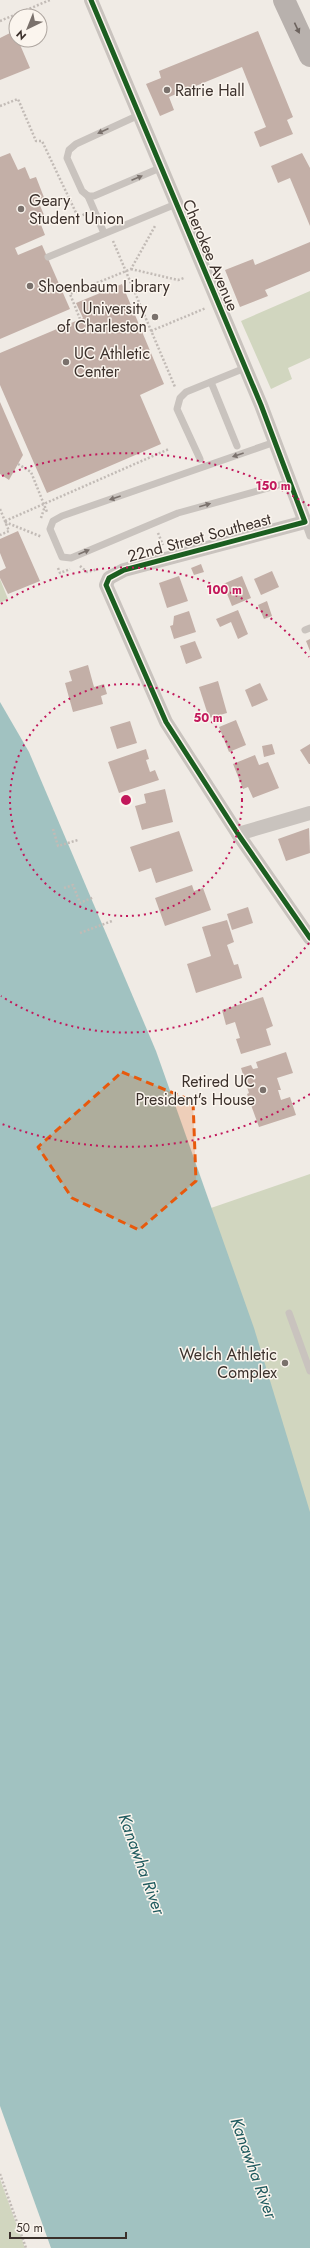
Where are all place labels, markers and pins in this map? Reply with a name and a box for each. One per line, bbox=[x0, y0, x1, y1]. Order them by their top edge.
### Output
place label: Ratrie Hall bbox=[175, 79, 245, 102]
marker: Ratrie Hall bbox=[162, 85, 172, 95]
place label: Geary Student Union bbox=[29, 189, 124, 230]
marker: Geary Student Union bbox=[16, 204, 26, 214]
place label: Shoenbaum Library bbox=[38, 275, 171, 298]
marker: Shoenbaum Library bbox=[25, 281, 35, 291]
place label: University of Charleston bbox=[57, 297, 148, 338]
marker: University of Charleston bbox=[150, 312, 160, 322]
place label: UC Athletic Center bbox=[74, 342, 150, 383]
marker: UC Athletic Center bbox=[61, 357, 71, 367]
centre of rings bbox=[119, 793, 133, 807]
place label: Retired UC President's House bbox=[135, 1070, 255, 1111]
marker: Retired UC President's House bbox=[258, 1085, 268, 1095]
place label: Welch Athletic Complex bbox=[179, 1343, 277, 1384]
marker: Welch Athletic Complex bbox=[280, 1358, 290, 1368]

